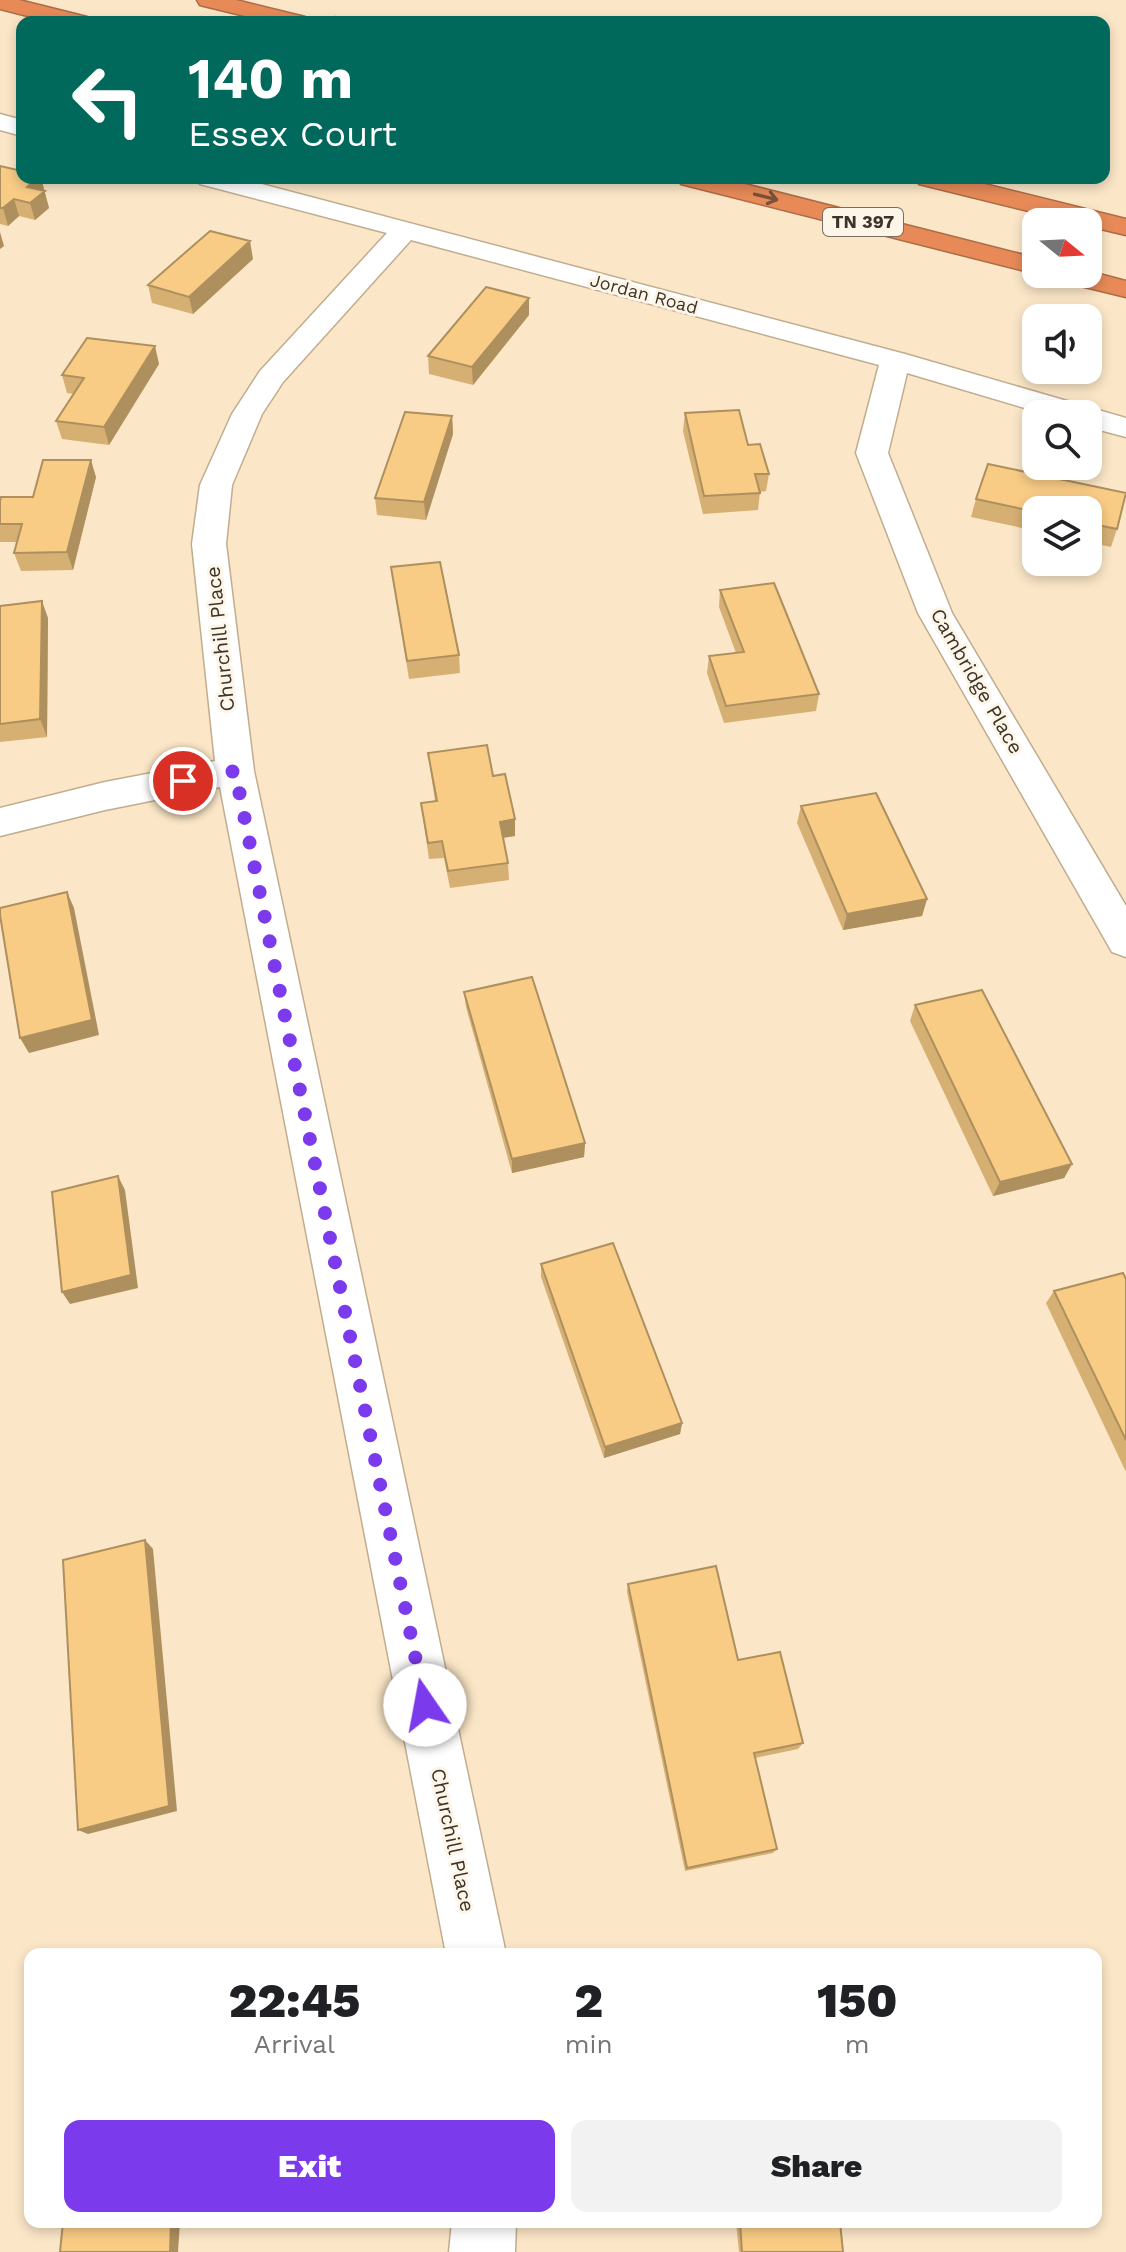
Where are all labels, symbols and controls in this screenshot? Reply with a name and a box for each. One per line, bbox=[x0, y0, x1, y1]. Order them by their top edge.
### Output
text: 140 m bbox=[188, 46, 353, 112]
icon: left bbox=[56, 48, 160, 152]
text: Essex Court bbox=[188, 113, 397, 155]
one-way arrow bbox=[752, 191, 778, 206]
road number: TN 397 bbox=[823, 208, 903, 236]
north arrow bbox=[1022, 208, 1102, 288]
map controls bbox=[1022, 208, 1102, 576]
street label: Jordan Road bbox=[588, 269, 700, 318]
button: sound bbox=[1022, 304, 1102, 384]
button: search bbox=[1022, 400, 1102, 480]
button: layers bbox=[1022, 496, 1102, 576]
street label: Churchill Place bbox=[200, 565, 240, 713]
street label: Cambridge Place bbox=[926, 604, 1028, 758]
pin bbox=[149, 747, 217, 815]
icon: arrive bbox=[161, 759, 205, 803]
position arrow bbox=[383, 1663, 467, 1747]
street label: Churchill Place bbox=[426, 1766, 480, 1914]
text: 22:45 bbox=[228, 1972, 360, 2029]
text: 2 bbox=[574, 1972, 603, 2029]
text: 150 bbox=[817, 1972, 898, 2029]
text: Arrival bbox=[254, 2029, 335, 2059]
text: min bbox=[565, 2029, 613, 2059]
text: m bbox=[845, 2029, 870, 2059]
button: Exit bbox=[64, 2120, 555, 2212]
button: Share bbox=[571, 2120, 1062, 2212]

